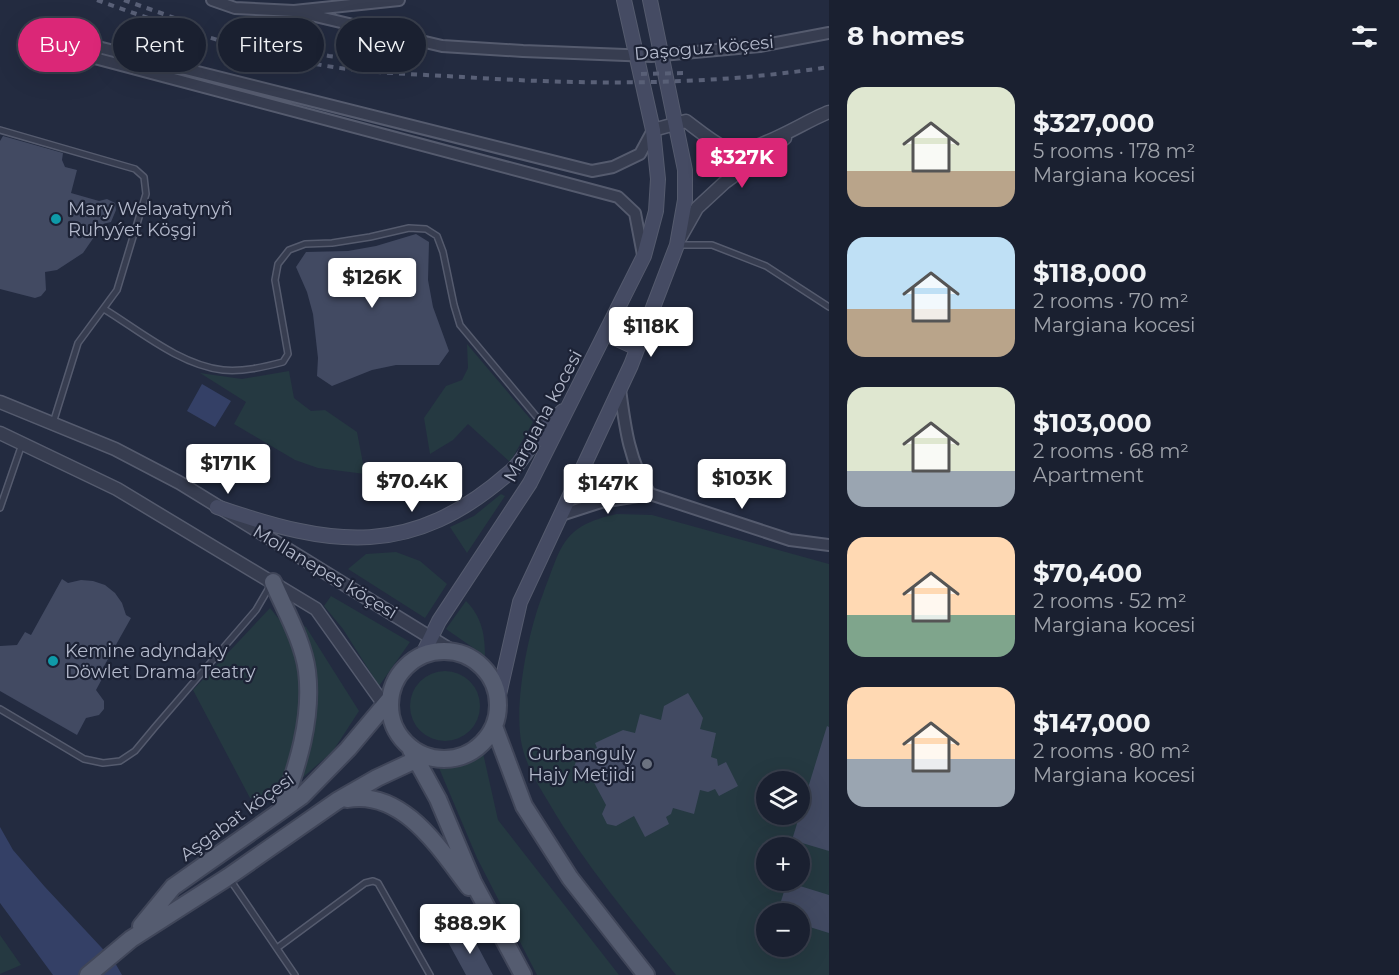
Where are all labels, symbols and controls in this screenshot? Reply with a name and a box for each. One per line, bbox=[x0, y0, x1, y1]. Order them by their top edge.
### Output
chip: Buy bbox=[18, 18, 101, 72]
chip: Rent bbox=[113, 18, 206, 72]
chip: Filters bbox=[218, 18, 324, 72]
chip: New bbox=[336, 18, 426, 72]
text: 8 homes bbox=[847, 20, 964, 52]
icon: filters bbox=[1348, 20, 1381, 53]
street label: Daşoguz köçesi bbox=[633, 31, 775, 65]
text: $327,000 bbox=[1033, 107, 1154, 139]
icon: home bbox=[895, 111, 967, 183]
pin: $327K bbox=[700, 138, 784, 189]
text: 5 rooms · 178 m² bbox=[1033, 139, 1195, 163]
text: $327K bbox=[710, 145, 774, 169]
text: Margiana kocesi bbox=[1033, 163, 1196, 187]
place label: Mary Welayatynyň Ruhyýet Köşgi bbox=[68, 198, 233, 241]
marker: Mary Welayatynyň Ruhyýet Köşgi bbox=[49, 212, 63, 226]
text: $118,000 bbox=[1033, 257, 1147, 289]
pin: $126K bbox=[330, 258, 414, 309]
icon: home bbox=[895, 261, 967, 333]
text: $126K bbox=[342, 265, 402, 289]
text: 2 rooms · 70 m² bbox=[1033, 289, 1189, 313]
pin: $118K bbox=[609, 307, 693, 358]
text: Margiana kocesi bbox=[1033, 313, 1196, 337]
text: $118K bbox=[623, 314, 679, 338]
street label: Margiana kocesi bbox=[499, 346, 587, 486]
text: $103,000 bbox=[1033, 407, 1152, 439]
icon: home bbox=[895, 411, 967, 483]
text: 2 rooms · 68 m² bbox=[1033, 439, 1189, 463]
pin: $171K bbox=[186, 444, 270, 495]
text: $171K bbox=[200, 451, 256, 475]
pin: $103K bbox=[700, 459, 784, 510]
pin: $70.4K bbox=[363, 462, 461, 513]
text: Apartment bbox=[1033, 463, 1144, 487]
pin: $147K bbox=[566, 464, 650, 515]
text: $103K bbox=[712, 466, 772, 490]
text: $70.4K bbox=[376, 469, 448, 493]
text: $147K bbox=[578, 471, 638, 495]
street label: Mollanepes köçesi bbox=[249, 520, 401, 624]
text: $70,400 bbox=[1033, 557, 1142, 589]
icon: home bbox=[895, 561, 967, 633]
text: 2 rooms · 52 m² bbox=[1033, 589, 1187, 613]
text: Margiana kocesi bbox=[1033, 613, 1196, 637]
place label: Kemine adyndaky Döwlet Drama Teatry bbox=[65, 640, 256, 683]
marker: Kemine adyndaky Döwlet Drama Teatry bbox=[46, 654, 60, 668]
text: $147,000 bbox=[1033, 707, 1151, 739]
icon: home bbox=[895, 711, 967, 783]
text: 2 rooms · 80 m² bbox=[1033, 739, 1190, 763]
place label: Gurbanguly Hajy Metjidi bbox=[528, 743, 635, 786]
marker: Gurbanguly Hajy Metjidi bbox=[640, 757, 654, 771]
text: Margiana kocesi bbox=[1033, 763, 1196, 787]
street label: Aşgabat köçesi bbox=[176, 768, 298, 866]
map controls bbox=[756, 771, 810, 957]
button: layers bbox=[756, 771, 810, 825]
button: + bbox=[756, 837, 810, 891]
button: − bbox=[756, 903, 810, 957]
pin: $88.9K bbox=[421, 904, 519, 955]
text: $88.9K bbox=[434, 911, 506, 935]

